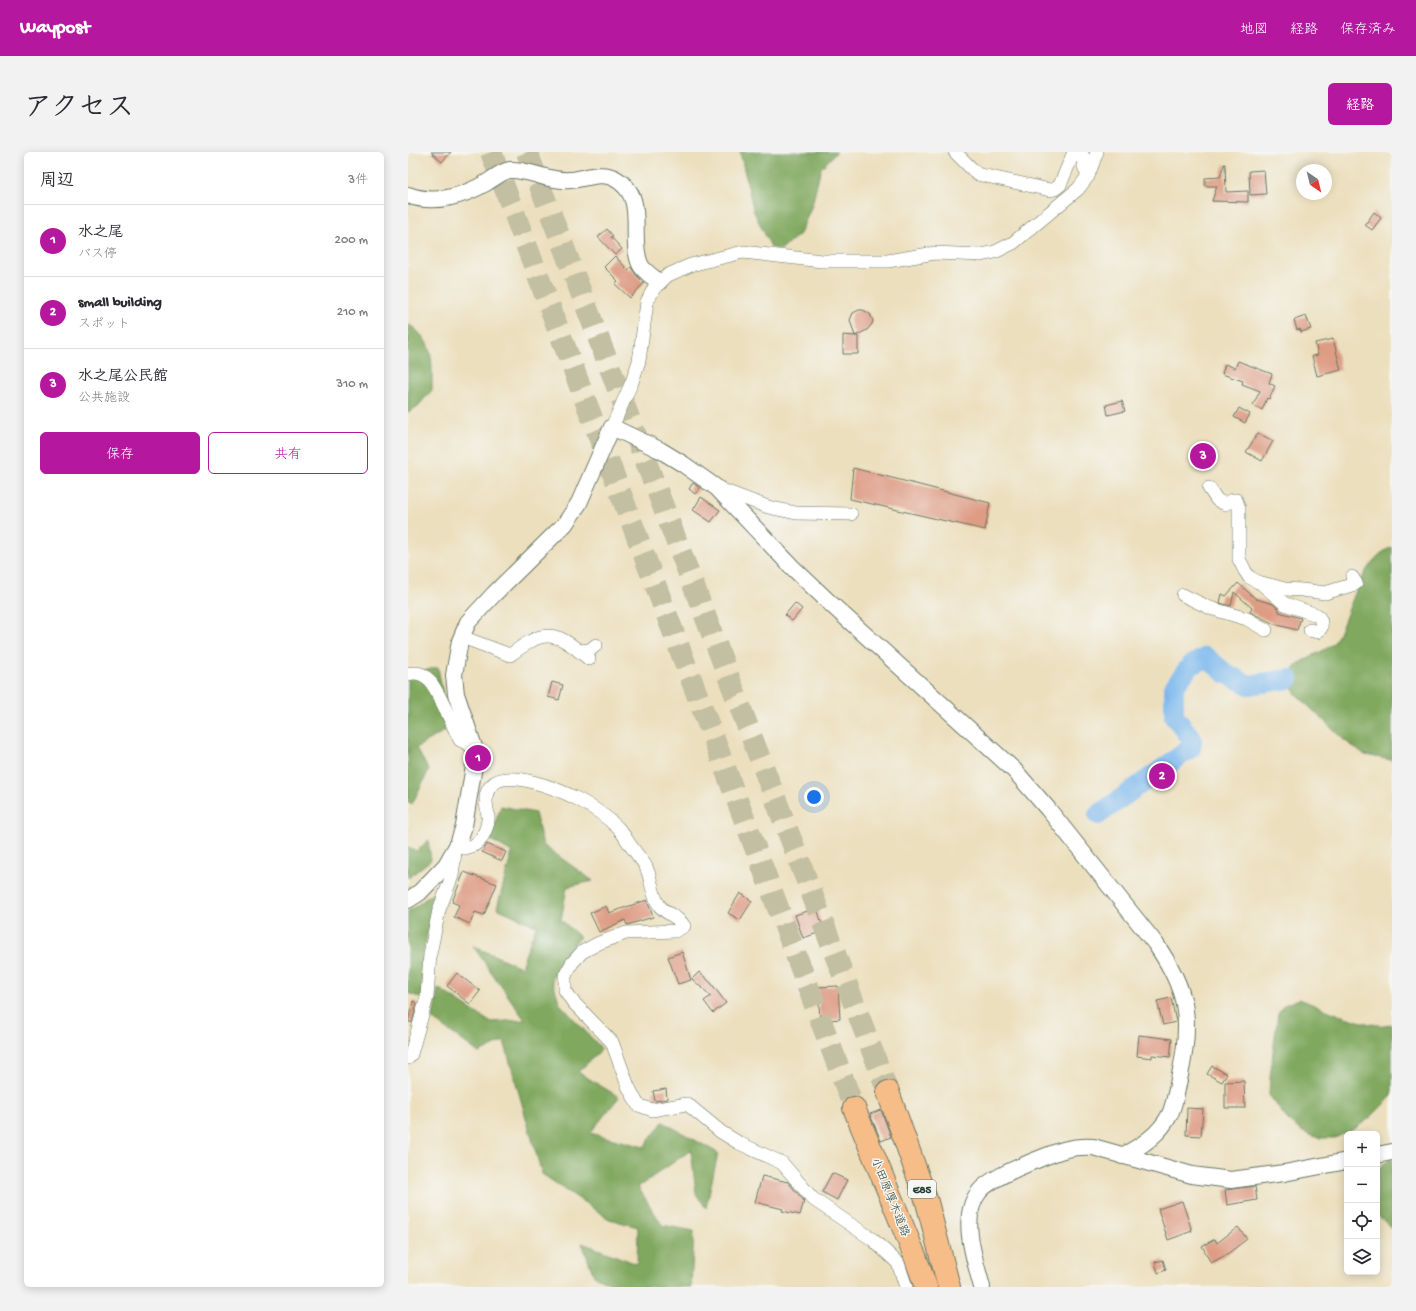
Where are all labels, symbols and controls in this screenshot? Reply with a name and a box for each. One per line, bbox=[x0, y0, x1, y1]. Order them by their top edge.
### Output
text: Waypost bbox=[20, 17, 90, 40]
text: 地図 bbox=[1240, 22, 1268, 39]
text: 経路 bbox=[1290, 22, 1318, 39]
text: 保存済み bbox=[1340, 22, 1396, 39]
button: 経路 bbox=[1328, 83, 1392, 125]
text: アクセス bbox=[24, 93, 134, 126]
north arrow bbox=[1296, 164, 1332, 200]
text: 周辺 bbox=[40, 172, 74, 192]
text: 3件 bbox=[348, 173, 368, 188]
text: 水之尾 bbox=[78, 224, 123, 242]
text: 1 bbox=[50, 233, 56, 248]
text: 200 m bbox=[335, 233, 368, 248]
text: バス停 bbox=[78, 247, 117, 262]
text: small building bbox=[78, 294, 162, 312]
text: 2 bbox=[50, 305, 56, 320]
text: 210 m bbox=[337, 305, 368, 320]
text: スポット bbox=[78, 317, 130, 332]
text: 水之尾公民館 bbox=[78, 368, 168, 386]
text: 3 bbox=[50, 377, 56, 392]
text: 310 m bbox=[336, 377, 368, 392]
text: 公共施設 bbox=[78, 391, 130, 406]
button: 保存 bbox=[40, 432, 200, 474]
button: 共有 bbox=[208, 432, 368, 474]
pin: 3 bbox=[1190, 441, 1216, 471]
pin: 1 bbox=[465, 743, 491, 773]
pin: 2 bbox=[1149, 761, 1175, 791]
your location bbox=[804, 787, 824, 807]
map controls bbox=[1344, 1131, 1380, 1275]
button: + bbox=[1344, 1131, 1380, 1167]
street label: 小田原厚木道路 bbox=[867, 1156, 912, 1239]
button: − bbox=[1344, 1167, 1380, 1203]
road number: E85 bbox=[908, 1180, 936, 1198]
button: locate bbox=[1344, 1203, 1380, 1239]
button: layers bbox=[1344, 1239, 1380, 1275]

